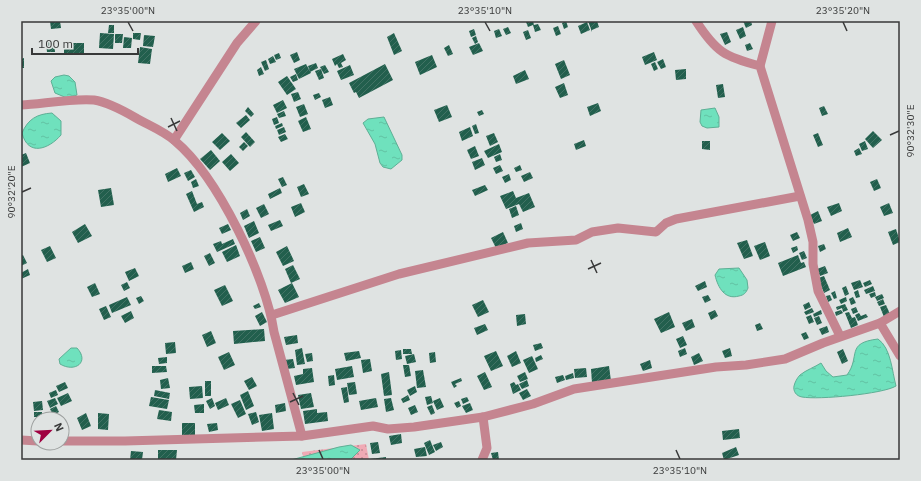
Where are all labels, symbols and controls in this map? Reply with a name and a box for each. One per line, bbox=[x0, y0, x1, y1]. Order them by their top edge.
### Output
text: 23°35'00"N bbox=[101, 4, 155, 17]
text: 23°35'10"N bbox=[458, 4, 512, 17]
text: 23°35'20"N bbox=[816, 4, 870, 17]
scale bar bbox=[32, 30, 138, 56]
text: 100 m bbox=[38, 36, 73, 51]
text: 90°32'30"E bbox=[904, 104, 917, 158]
text: 90°32'20"E bbox=[5, 165, 18, 219]
north arrow bbox=[30, 411, 70, 451]
text: N bbox=[51, 420, 67, 433]
text: 23°35'00"N bbox=[296, 464, 350, 477]
text: 23°35'10"N bbox=[653, 464, 707, 477]

